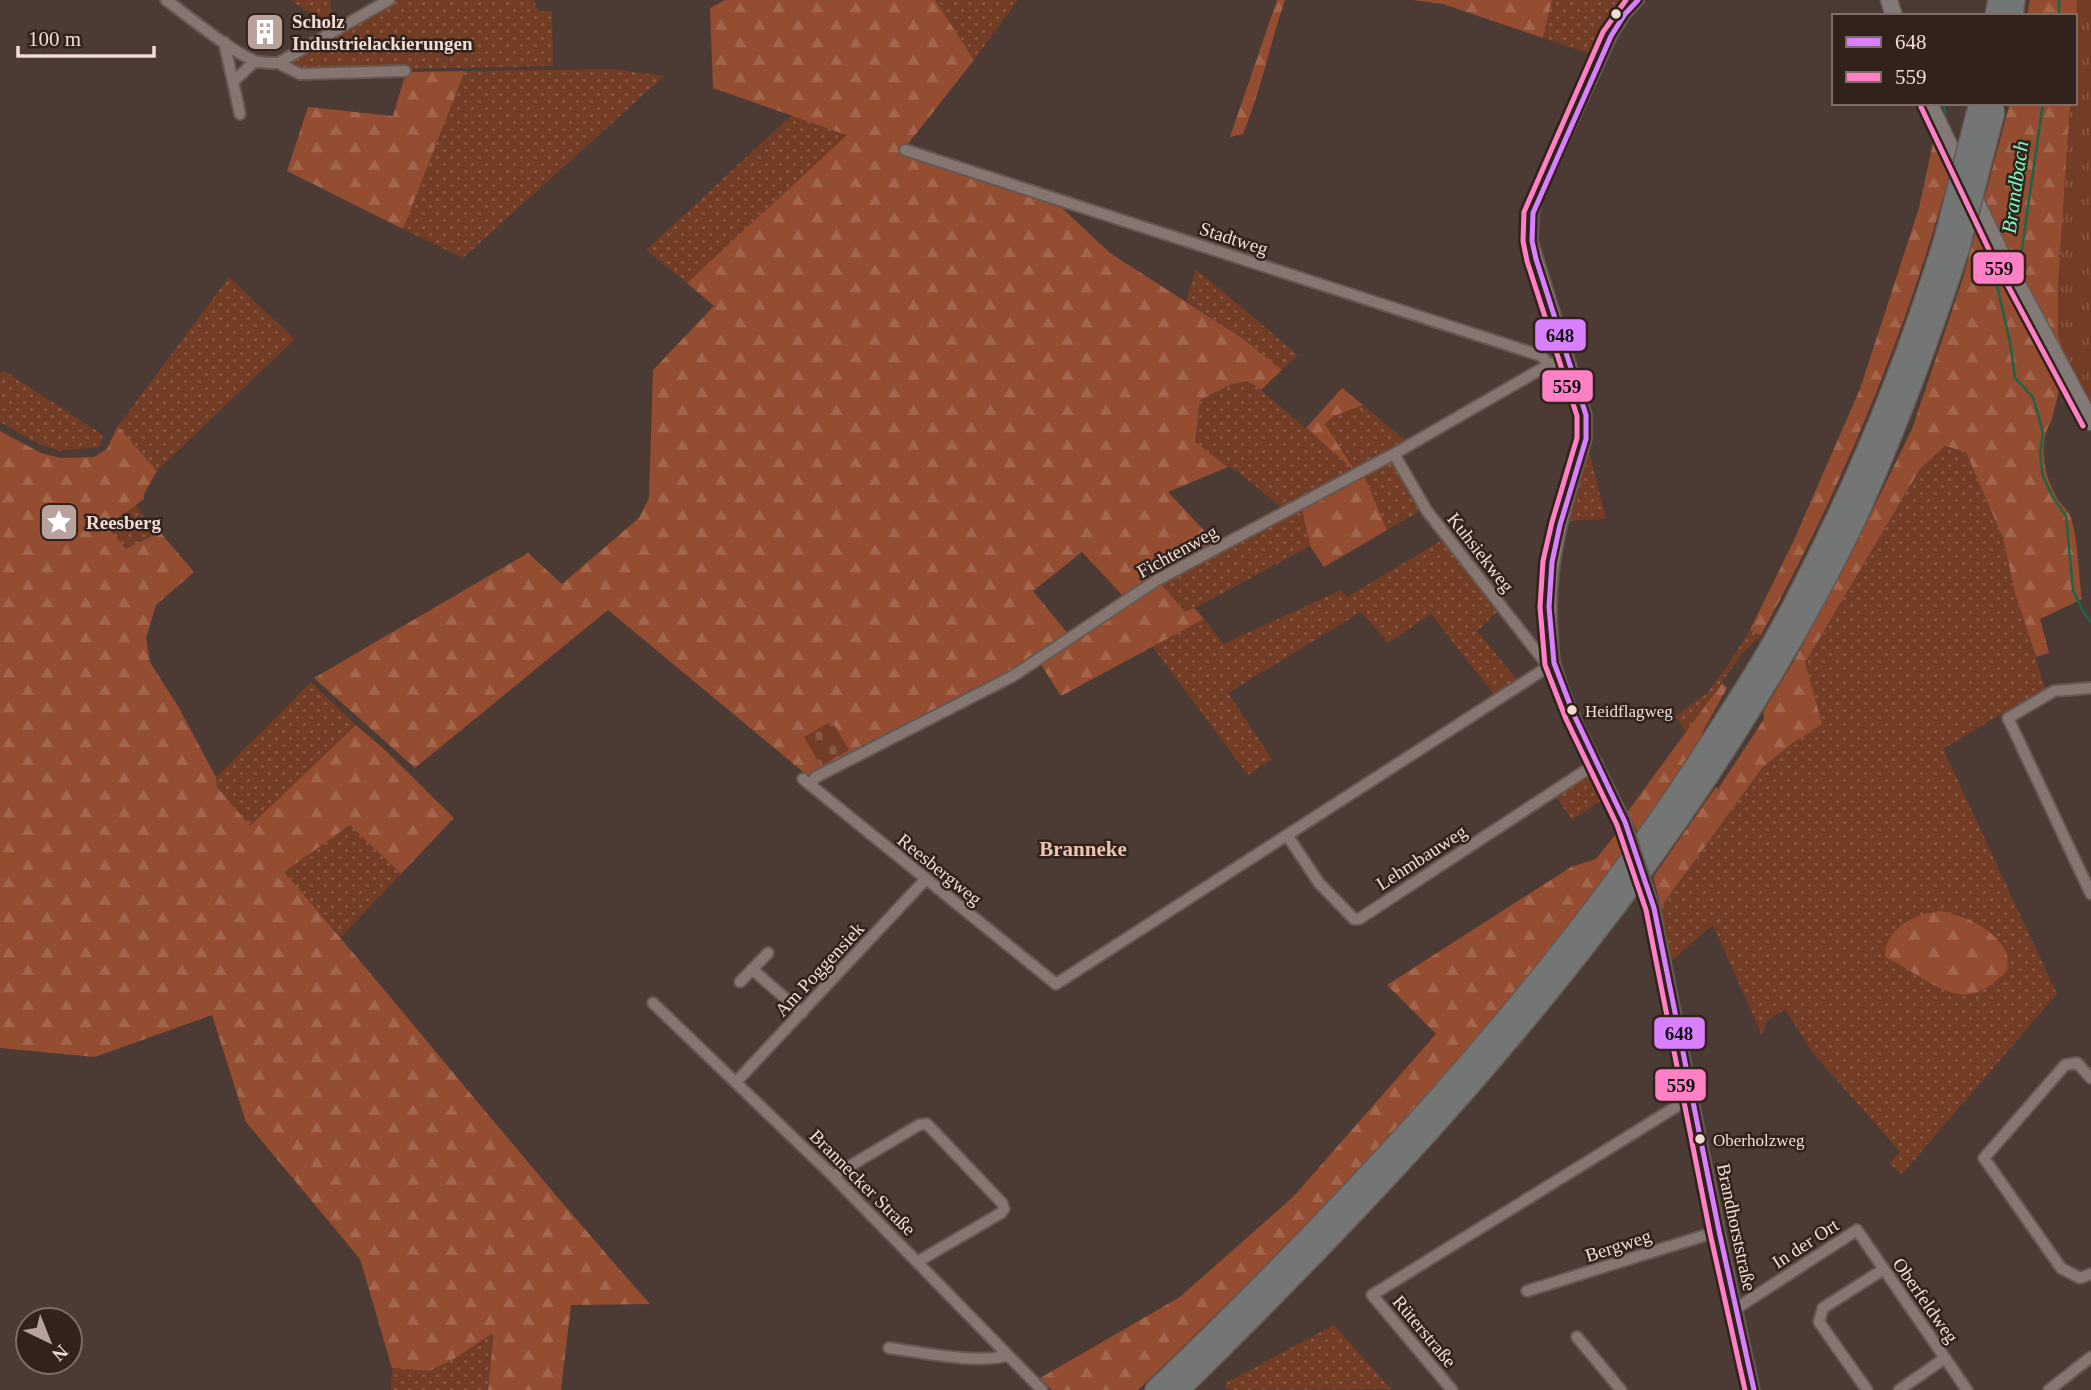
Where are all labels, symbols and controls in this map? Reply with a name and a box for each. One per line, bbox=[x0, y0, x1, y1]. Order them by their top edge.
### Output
unlabelled marker bbox=[1609, 7, 1623, 21]
building icon: Scholz Industrielackierungen bbox=[244, 11, 286, 53]
place label: Scholz Industrielackierungen bbox=[292, 11, 473, 54]
scale bar bbox=[18, 14, 154, 58]
legend bbox=[1832, 14, 2077, 105]
text: 100 m bbox=[28, 27, 81, 51]
text: 648 bbox=[1895, 30, 1927, 54]
text: 559 bbox=[1895, 65, 1927, 89]
water label: Brandbach bbox=[1997, 139, 2033, 235]
street label: Stadtweg bbox=[1197, 218, 1271, 260]
line badge: 559 bbox=[1972, 251, 2025, 285]
text: 559 bbox=[1985, 258, 2013, 279]
line badge: 648 bbox=[1534, 318, 1587, 352]
text: 648 bbox=[1546, 325, 1574, 346]
line badge: 559 bbox=[1541, 369, 1594, 403]
text: 559 bbox=[1553, 376, 1581, 397]
place icon: Reesberg bbox=[38, 501, 80, 543]
street label: Kuhsiekweg bbox=[1443, 508, 1518, 597]
place label: Reesberg bbox=[86, 512, 161, 533]
street label: Fichtenweg bbox=[1133, 521, 1222, 582]
place label: Heidflagweg bbox=[1585, 702, 1673, 721]
marker: Heidflagweg bbox=[1565, 703, 1579, 717]
street label: Lehmbauweg bbox=[1372, 820, 1471, 894]
street label: Reesbergweg bbox=[893, 829, 986, 910]
district label: Branneke bbox=[1039, 837, 1127, 861]
street label: Am Poggensiek bbox=[770, 918, 869, 1021]
line badge: 648 bbox=[1653, 1016, 1706, 1050]
text: 648 bbox=[1665, 1023, 1693, 1044]
line badge: 559 bbox=[1654, 1068, 1707, 1102]
text: 559 bbox=[1667, 1075, 1695, 1096]
street label: Brannecker Straße bbox=[805, 1125, 920, 1240]
place label: Oberholzweg bbox=[1713, 1131, 1805, 1150]
marker: Oberholzweg bbox=[1693, 1132, 1707, 1146]
street label: Brandhorststraße bbox=[1713, 1161, 1760, 1293]
street label: In der Ort bbox=[1768, 1214, 1843, 1273]
street label: Bergweg bbox=[1582, 1225, 1654, 1266]
street label: Oberfeldweg bbox=[1889, 1254, 1963, 1347]
street label: Rüterstraße bbox=[1388, 1291, 1461, 1372]
north arrow bbox=[14, 1306, 84, 1376]
text: N bbox=[48, 1341, 72, 1366]

